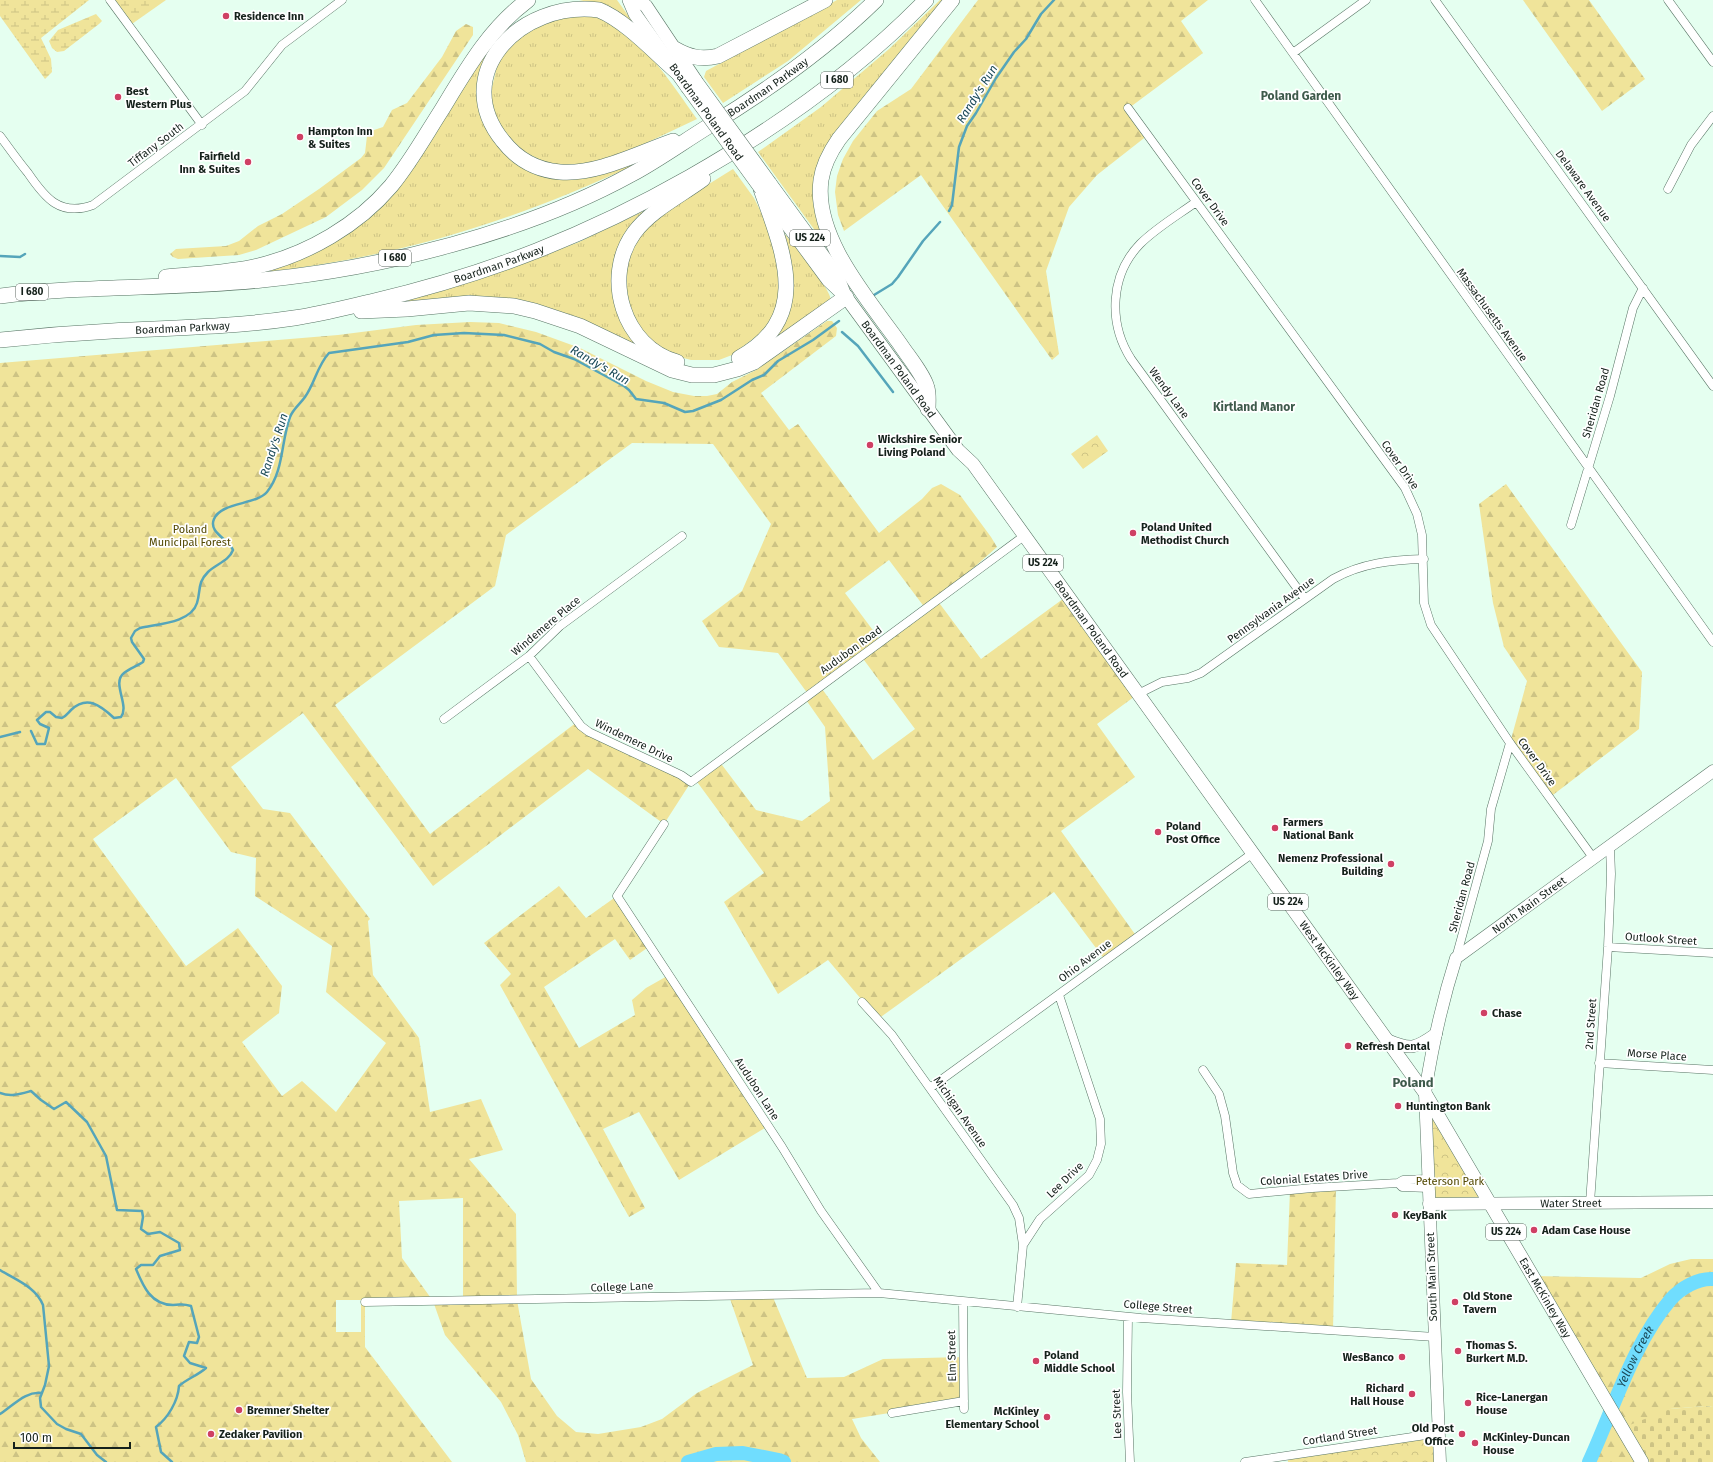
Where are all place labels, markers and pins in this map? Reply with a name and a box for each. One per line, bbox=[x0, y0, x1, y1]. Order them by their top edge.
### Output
place label: Residence Inn bbox=[234, 10, 304, 23]
marker: Residence Inn bbox=[221, 11, 231, 21]
place label: Best Western Plus bbox=[126, 85, 192, 111]
marker: Best Western Plus bbox=[113, 92, 123, 102]
place label: Hampton Inn & Suites bbox=[308, 125, 373, 151]
marker: Hampton Inn & Suites bbox=[295, 132, 305, 142]
place label: Fairfield Inn & Suites bbox=[179, 150, 241, 176]
marker: Fairfield Inn & Suites bbox=[243, 157, 253, 167]
place label: Wickshire Senior Living Poland bbox=[878, 433, 962, 459]
marker: Wickshire Senior Living Poland bbox=[865, 440, 875, 450]
place label: Poland United Methodist Church bbox=[1141, 521, 1229, 547]
marker: Poland United Methodist Church bbox=[1128, 528, 1138, 538]
place label: Farmers National Bank bbox=[1283, 816, 1354, 842]
place label: Poland Post Office bbox=[1166, 820, 1220, 846]
marker: Farmers National Bank bbox=[1270, 823, 1280, 833]
marker: Poland Post Office bbox=[1153, 827, 1163, 837]
place label: Nemenz Professional Building bbox=[1278, 852, 1384, 878]
marker: Nemenz Professional Building bbox=[1386, 859, 1396, 869]
place label: Chase bbox=[1492, 1007, 1522, 1020]
marker: Chase bbox=[1479, 1008, 1489, 1018]
place label: Refresh Dental bbox=[1356, 1040, 1431, 1053]
marker: Refresh Dental bbox=[1343, 1041, 1353, 1051]
place label: Huntington Bank bbox=[1406, 1100, 1491, 1113]
marker: Huntington Bank bbox=[1393, 1101, 1403, 1111]
place label: KeyBank bbox=[1403, 1209, 1448, 1222]
marker: KeyBank bbox=[1390, 1210, 1400, 1220]
place label: Adam Case House bbox=[1541, 1224, 1631, 1237]
marker: Adam Case House bbox=[1529, 1225, 1539, 1235]
place label: Old Stone Tavern bbox=[1463, 1290, 1512, 1316]
marker: Old Stone Tavern bbox=[1450, 1297, 1460, 1307]
place label: Thomas S. Burkert M.D. bbox=[1466, 1339, 1528, 1365]
marker: Thomas S. Burkert M.D. bbox=[1453, 1346, 1463, 1356]
place label: Poland Middle School bbox=[1044, 1349, 1116, 1375]
place label: WesBanco bbox=[1343, 1351, 1395, 1364]
marker: WesBanco bbox=[1397, 1352, 1407, 1362]
marker: Poland Middle School bbox=[1031, 1356, 1041, 1366]
place label: Richard Hall House bbox=[1350, 1382, 1404, 1408]
marker: Richard Hall House bbox=[1407, 1389, 1417, 1399]
place label: Rice-Lanergan House bbox=[1476, 1391, 1548, 1417]
marker: Rice-Lanergan House bbox=[1463, 1398, 1473, 1408]
place label: Bremner Shelter bbox=[247, 1404, 330, 1417]
marker: Bremner Shelter bbox=[234, 1405, 244, 1415]
place label: McKinley Elementary School bbox=[945, 1405, 1040, 1431]
marker: McKinley Elementary School bbox=[1042, 1412, 1052, 1422]
place label: Old Post Office bbox=[1412, 1422, 1455, 1448]
place label: Zedaker Pavilion bbox=[219, 1428, 302, 1441]
marker: Zedaker Pavilion bbox=[206, 1429, 216, 1439]
marker: Old Post Office bbox=[1457, 1429, 1467, 1439]
place label: McKinley-Duncan House bbox=[1483, 1431, 1570, 1457]
marker: McKinley-Duncan House bbox=[1470, 1438, 1480, 1448]

